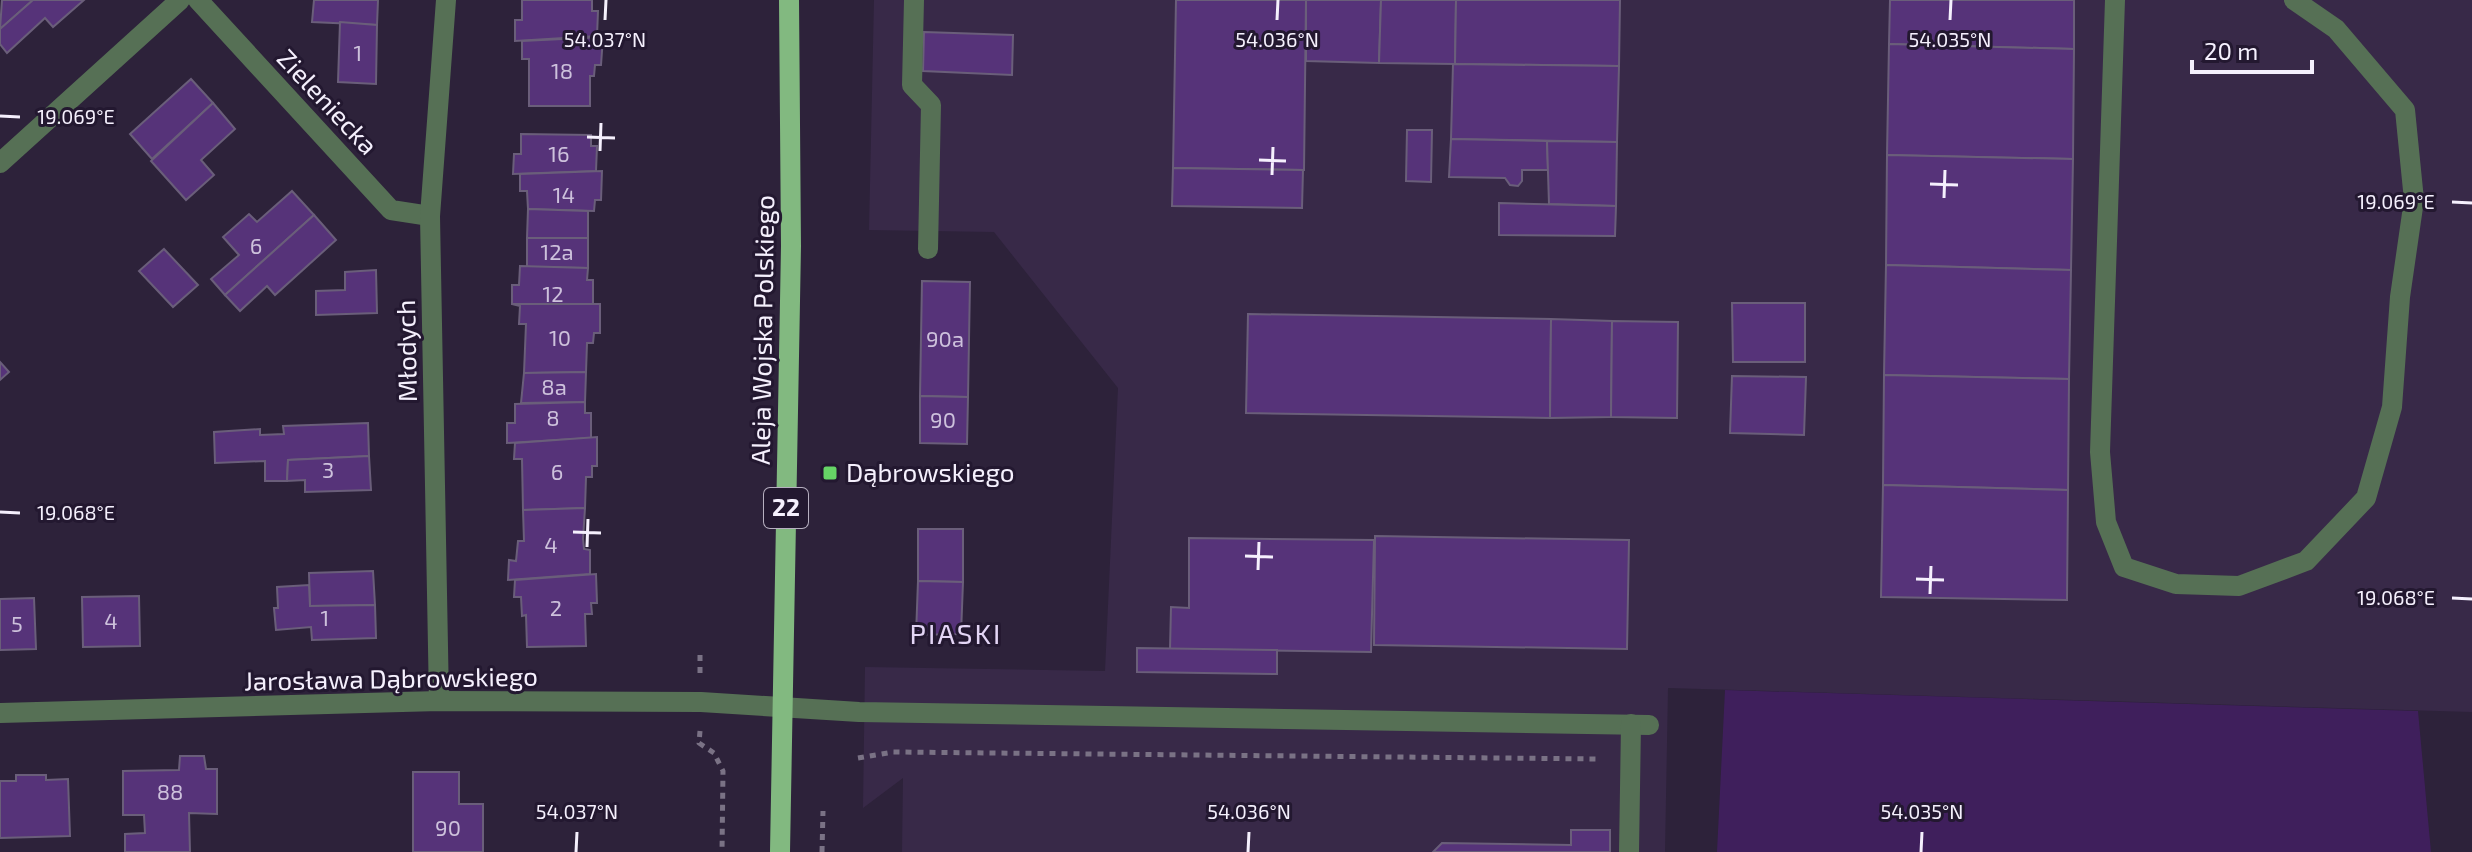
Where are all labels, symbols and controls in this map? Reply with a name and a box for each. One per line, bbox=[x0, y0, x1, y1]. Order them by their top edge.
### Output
scale bar bbox=[2192, 24, 2312, 74]
text: 54.037°N bbox=[564, 27, 646, 51]
text: 54.036°N bbox=[1235, 27, 1319, 51]
text: 54.035°N bbox=[1909, 27, 1991, 51]
text: 20 m bbox=[2204, 36, 2258, 65]
house number: 1 bbox=[354, 39, 362, 65]
street label: Zieleniecka bbox=[272, 42, 385, 160]
house number: 18 bbox=[551, 57, 573, 83]
text: 19.069°E bbox=[37, 104, 115, 128]
house number: 16 bbox=[548, 140, 570, 166]
house number: 14 bbox=[553, 181, 575, 207]
text: 19.069°E bbox=[2357, 189, 2435, 213]
street label: Aleja Wojska Polskiego bbox=[744, 195, 779, 465]
house number: 6 bbox=[250, 232, 262, 258]
house number: 12a bbox=[540, 238, 574, 264]
house number: 12 bbox=[542, 280, 564, 306]
street label: Młodych bbox=[389, 300, 422, 402]
house number: 10 bbox=[549, 324, 571, 350]
house number: 90a bbox=[926, 325, 964, 351]
house number: 8a bbox=[541, 373, 567, 399]
house number: 8 bbox=[546, 404, 560, 430]
house number: 90 bbox=[930, 406, 956, 432]
house number: 3 bbox=[322, 456, 334, 482]
place label: Dąbrowskiego bbox=[846, 456, 1015, 487]
house number: 6 bbox=[551, 458, 563, 484]
marker: Dąbrowskiego bbox=[821, 464, 839, 482]
road number: 22 bbox=[764, 488, 808, 528]
text: 19.068°E bbox=[37, 500, 115, 524]
house number: 4 bbox=[544, 531, 558, 557]
text: 19.068°E bbox=[2357, 585, 2435, 609]
house number: 2 bbox=[550, 594, 562, 620]
house number: 1 bbox=[321, 604, 329, 630]
house number: 4 bbox=[104, 607, 118, 633]
house number: 5 bbox=[11, 610, 23, 636]
district label: PIASKI bbox=[910, 616, 1002, 650]
street label: Jarosława Dąbrowskiego bbox=[244, 659, 538, 696]
house number: 88 bbox=[157, 778, 183, 804]
text: 54.037°N bbox=[536, 799, 618, 823]
text: 54.036°N bbox=[1207, 799, 1291, 823]
text: 54.035°N bbox=[1881, 799, 1963, 823]
house number: 90 bbox=[435, 814, 461, 840]

